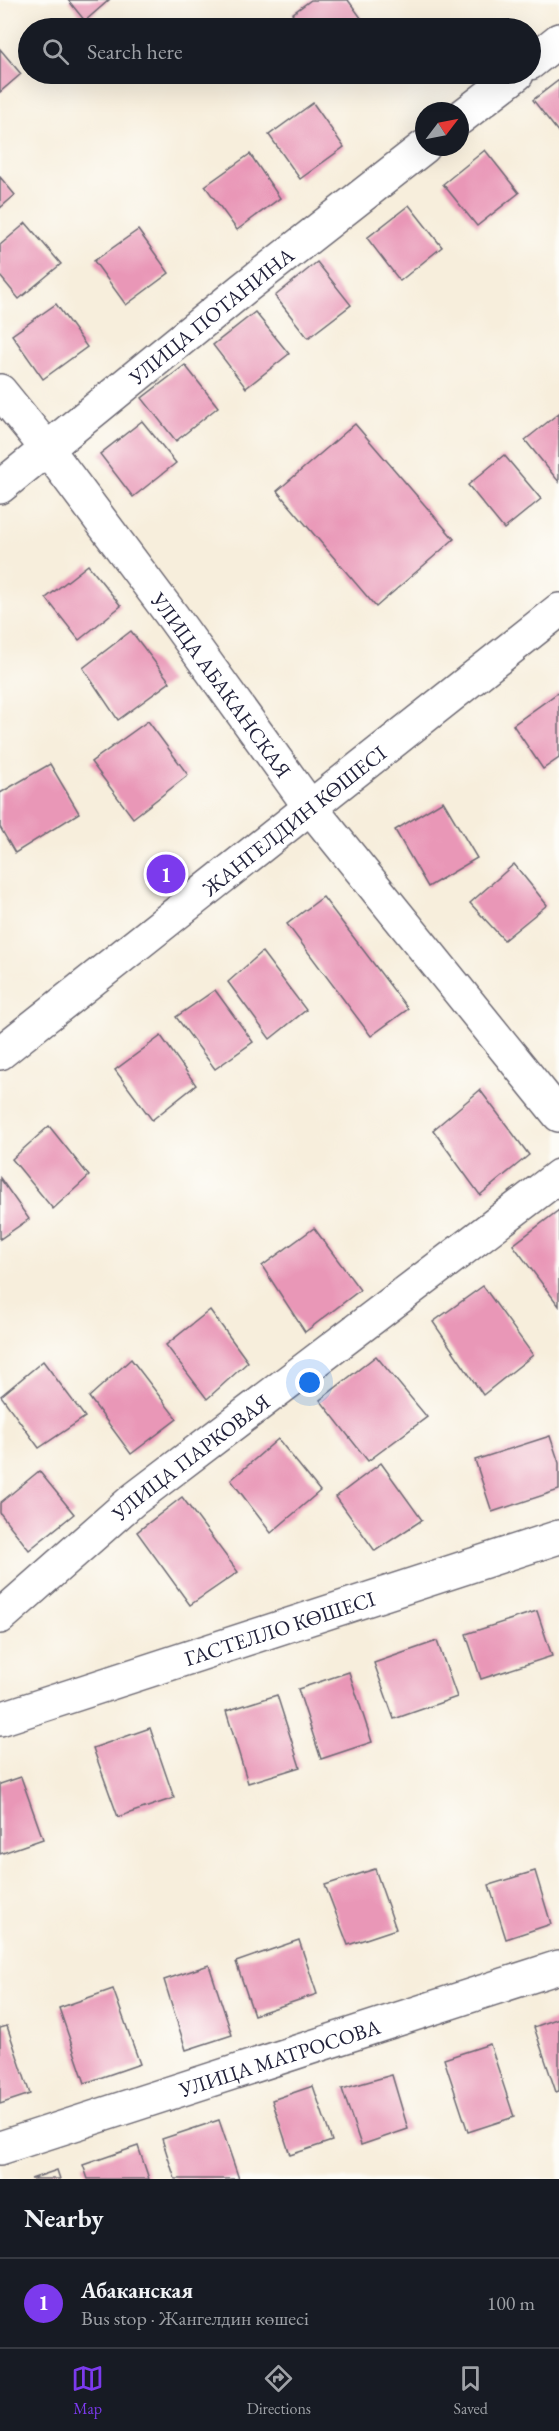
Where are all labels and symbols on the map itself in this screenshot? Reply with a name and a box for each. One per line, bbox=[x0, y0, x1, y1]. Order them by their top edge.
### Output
north arrow bbox=[415, 102, 469, 156]
street label: УЛИЦА ПОТАНИНА bbox=[122, 241, 299, 391]
street label: УЛИЦА АБАКАНСКАЯ bbox=[145, 586, 298, 783]
street label: ЖАНГЕЛДИН КӨШЕСІ bbox=[196, 739, 391, 902]
pin: 1 bbox=[146, 852, 186, 896]
your location bbox=[295, 1368, 324, 1397]
street label: УЛИЦА ПАРКОВАЯ bbox=[105, 1388, 275, 1527]
street label: ГАСТЕЛЛО КӨШЕСІ bbox=[181, 1584, 378, 1672]
street label: УЛИЦА МАТРОСОВА bbox=[175, 2012, 384, 2103]

